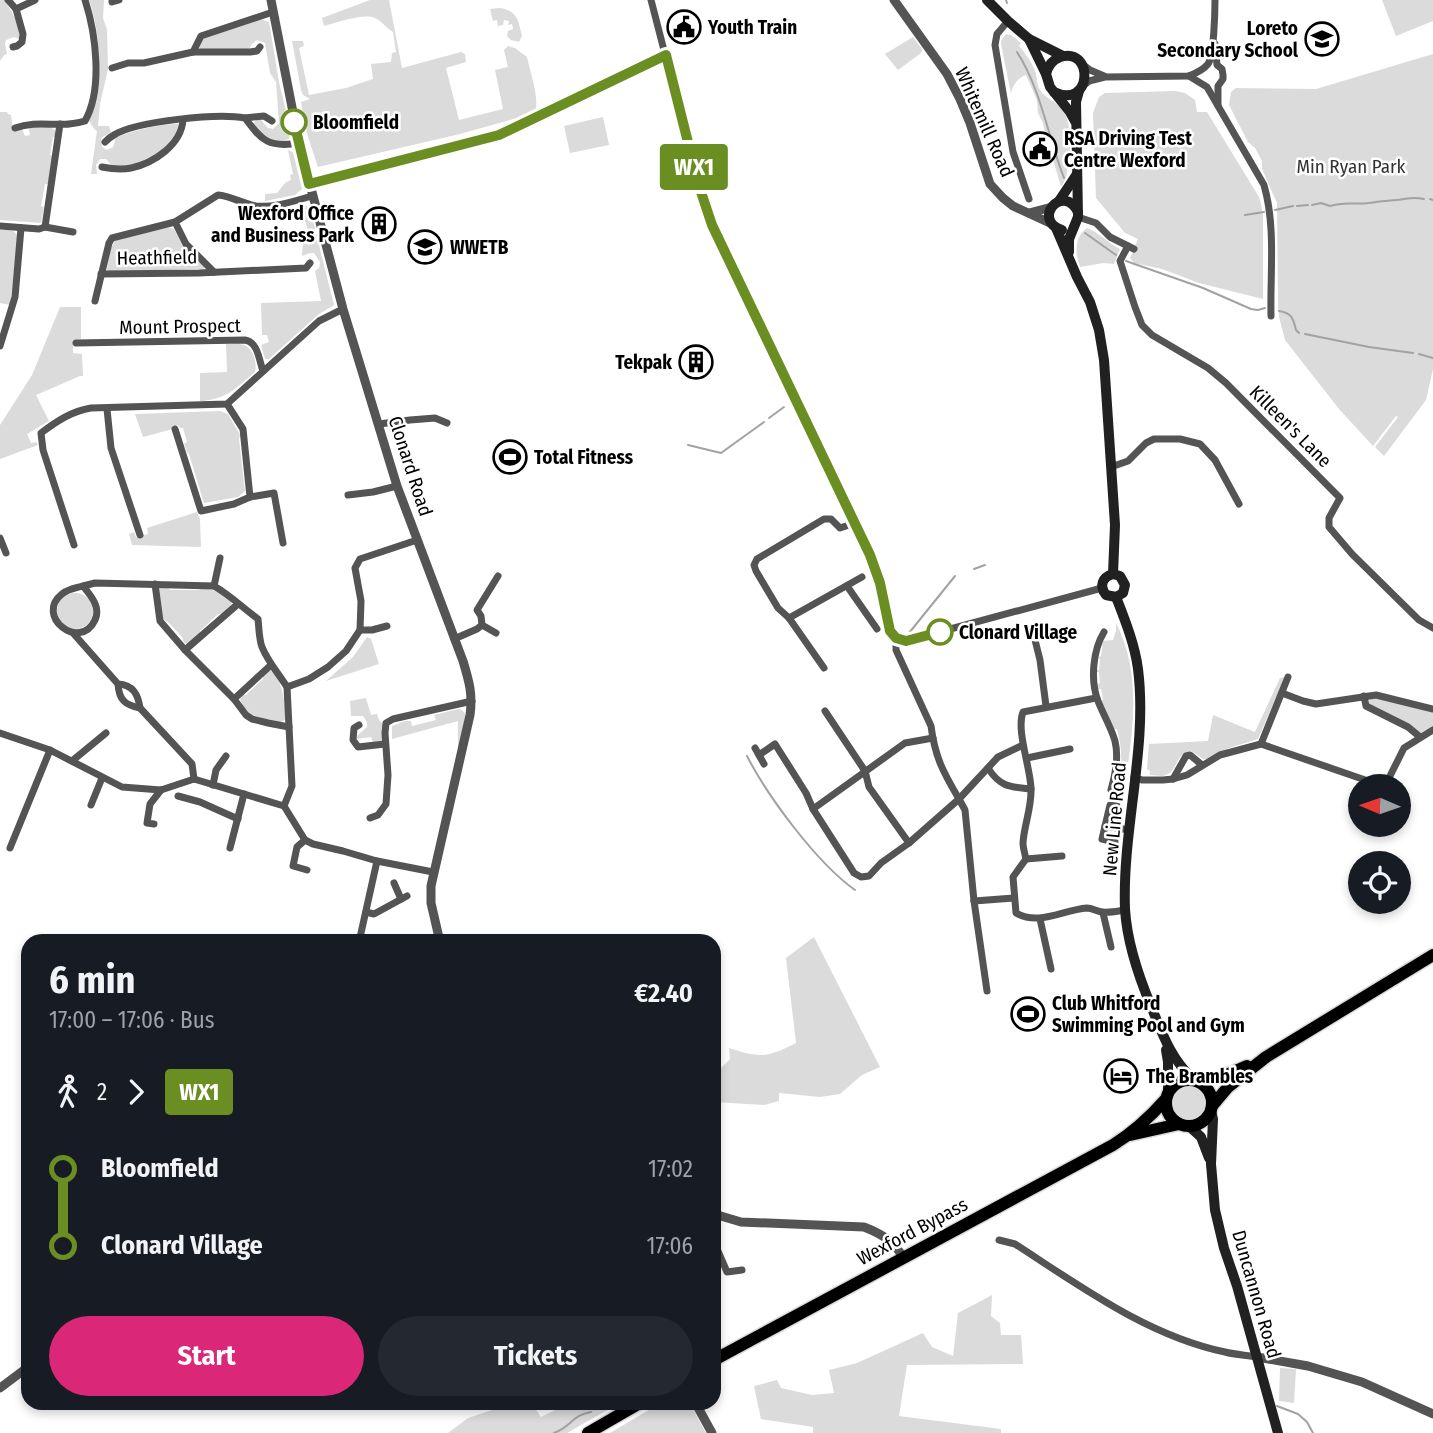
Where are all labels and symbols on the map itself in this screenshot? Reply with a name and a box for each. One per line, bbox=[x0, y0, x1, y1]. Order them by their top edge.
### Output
public building icon: Youth Train bbox=[665, 8, 703, 46]
place label: Youth Train bbox=[707, 16, 797, 39]
place label: Loreto Secondary School bbox=[1157, 17, 1299, 62]
school or university icon: Loreto Secondary School bbox=[1303, 20, 1341, 58]
street label: Whitemill Road bbox=[950, 64, 1019, 181]
marker: Bloomfield bbox=[281, 109, 307, 135]
place label: Bloomfield bbox=[313, 111, 399, 134]
place label: RSA Driving Test Centre Wexford bbox=[1064, 127, 1192, 172]
public building icon: RSA Driving Test Centre Wexford bbox=[1021, 130, 1059, 168]
line badge: WX1 bbox=[654, 144, 734, 190]
park label: Min Ryan Park bbox=[1297, 155, 1406, 178]
place label: Wexford Office and Business Park bbox=[211, 202, 354, 247]
building icon: Wexford Office and Business Park bbox=[360, 205, 398, 243]
school or university icon: WWETB bbox=[406, 228, 444, 266]
place label: WWETB bbox=[450, 236, 509, 259]
street label: Heathfield bbox=[116, 245, 198, 270]
street label: Mount Prospect bbox=[119, 314, 242, 339]
building icon: Tekpak bbox=[677, 343, 715, 381]
place label: Tekpak bbox=[615, 351, 672, 374]
street label: Killeen's Lane bbox=[1245, 381, 1336, 472]
street label: Clonard Road bbox=[384, 413, 438, 519]
sports icon: Total Fitness bbox=[491, 438, 529, 476]
place label: Total Fitness bbox=[534, 446, 634, 469]
marker: Clonard Village bbox=[927, 619, 953, 645]
place label: Clonard Village bbox=[959, 621, 1078, 644]
street label: New Line Road bbox=[1098, 761, 1131, 877]
north arrow bbox=[1348, 774, 1410, 836]
place label: Club Whitford Swimming Pool and Gym bbox=[1052, 992, 1245, 1037]
sports icon: Club Whitford Swimming Pool and Gym bbox=[1009, 995, 1047, 1033]
hotel icon: The Brambles bbox=[1102, 1057, 1140, 1095]
place label: The Brambles bbox=[1146, 1065, 1254, 1088]
street label: Wexford Bypass bbox=[853, 1193, 971, 1270]
street label: Duncannon Road bbox=[1227, 1227, 1286, 1361]

